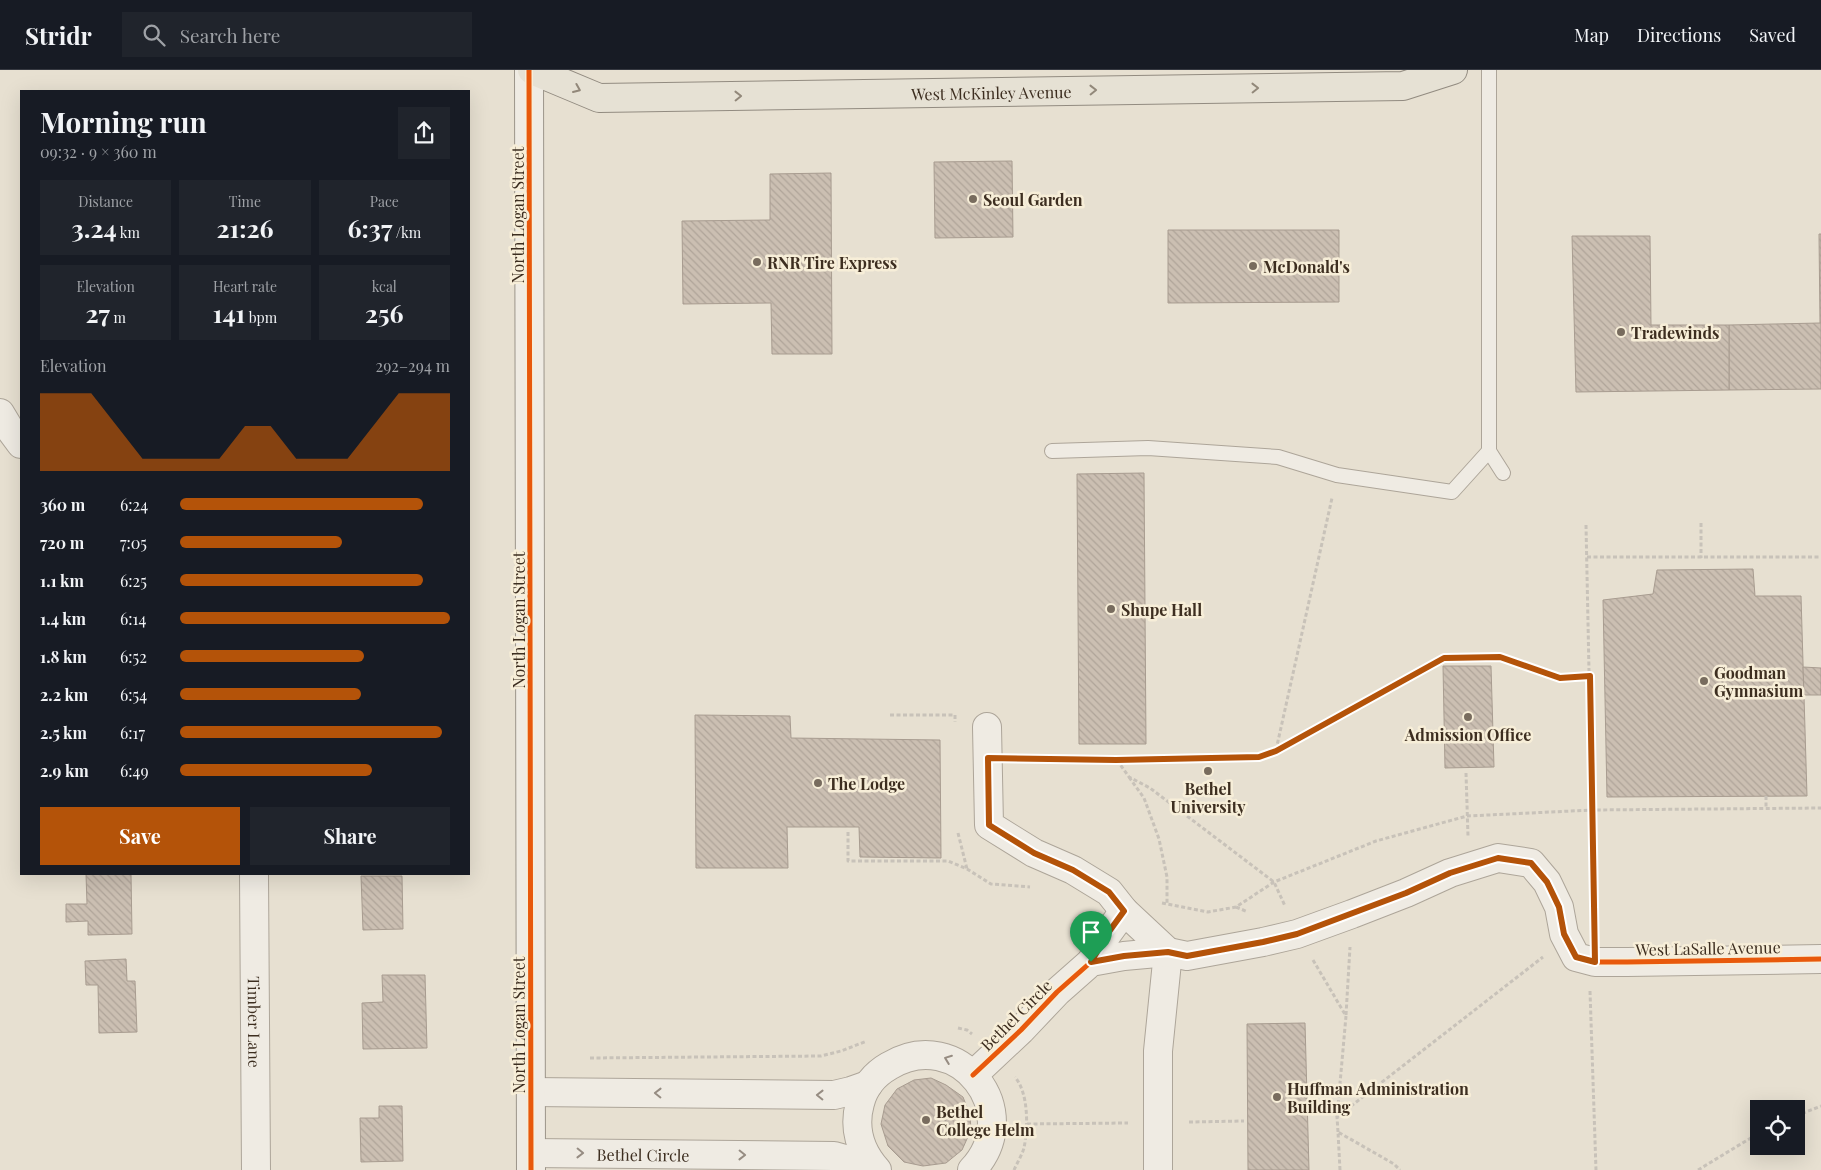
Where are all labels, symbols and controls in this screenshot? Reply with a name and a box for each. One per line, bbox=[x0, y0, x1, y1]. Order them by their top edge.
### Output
search box bbox=[122, 12, 472, 57]
text: Stridr bbox=[25, 19, 92, 51]
icon: search bbox=[140, 21, 168, 49]
text: Search here bbox=[180, 22, 280, 48]
text: Map bbox=[1574, 23, 1609, 47]
text: Directions bbox=[1637, 23, 1721, 47]
text: Saved bbox=[1749, 23, 1796, 47]
street label: West McKinley Avenue bbox=[910, 80, 1072, 104]
one-way arrow bbox=[572, 82, 581, 93]
one-way arrow bbox=[1252, 82, 1260, 93]
one-way arrow bbox=[1090, 85, 1097, 95]
one-way arrow bbox=[734, 91, 742, 101]
text: Morning run bbox=[40, 103, 207, 140]
button: share bbox=[398, 107, 450, 159]
text: 09:32 · 9 × 360 m bbox=[40, 141, 157, 162]
street label: North Logan Street bbox=[507, 146, 528, 283]
place label: Seoul Garden bbox=[983, 189, 1083, 210]
text: Distance bbox=[78, 192, 133, 211]
text: Time bbox=[229, 192, 261, 211]
text: Pace bbox=[370, 192, 399, 211]
marker: Seoul Garden bbox=[967, 193, 979, 205]
text: 3.24 bbox=[71, 211, 117, 244]
text: 21:26 bbox=[216, 211, 274, 244]
text: 6:37 bbox=[347, 211, 392, 244]
text: km bbox=[117, 223, 140, 242]
text: /km bbox=[392, 223, 421, 242]
place label: RNR Tire Express bbox=[767, 252, 897, 273]
marker: RNR Tire Express bbox=[751, 256, 763, 268]
place label: McDonald's bbox=[1263, 256, 1350, 277]
marker: McDonald's bbox=[1247, 260, 1259, 272]
text: Elevation bbox=[77, 277, 135, 296]
text: Heart rate bbox=[213, 277, 277, 296]
text: kcal bbox=[372, 277, 397, 296]
text: 27 bbox=[85, 296, 110, 329]
text: 141 bbox=[213, 296, 245, 329]
text: 256 bbox=[365, 296, 404, 329]
text: m bbox=[110, 308, 126, 327]
text: bpm bbox=[245, 308, 277, 327]
place label: Tradewinds bbox=[1631, 322, 1719, 343]
marker: Tradewinds bbox=[1615, 326, 1627, 338]
text: Elevation bbox=[40, 355, 107, 376]
text: 292–294 m bbox=[375, 355, 450, 376]
text: 360 m bbox=[40, 494, 85, 515]
text: 6:24 bbox=[120, 494, 148, 515]
text: 720 m bbox=[40, 532, 84, 553]
text: 7:05 bbox=[120, 532, 147, 553]
street label: North Logan Street bbox=[508, 551, 529, 688]
text: 1.1 km bbox=[40, 570, 84, 591]
text: 6:25 bbox=[120, 570, 147, 591]
place label: Shupe Hall bbox=[1121, 599, 1202, 620]
marker: Shupe Hall bbox=[1105, 603, 1117, 615]
text: 1.4 km bbox=[40, 608, 86, 629]
text: 6:14 bbox=[120, 608, 146, 629]
text: 1.8 km bbox=[40, 646, 87, 667]
text: 6:52 bbox=[120, 646, 147, 667]
place label: Goodman Gymnasium bbox=[1714, 662, 1804, 701]
marker: Goodman Gymnasium bbox=[1698, 675, 1710, 687]
text: 2.2 km bbox=[40, 684, 88, 705]
text: 6:54 bbox=[120, 684, 147, 705]
marker: Admission Office bbox=[1462, 711, 1474, 723]
text: 2.5 km bbox=[40, 722, 87, 743]
text: 6:17 bbox=[120, 722, 145, 743]
place label: Admission Office bbox=[1404, 724, 1531, 745]
text: 2.9 km bbox=[40, 760, 89, 781]
text: 6:49 bbox=[120, 760, 149, 781]
marker: Bethel University bbox=[1202, 765, 1214, 777]
place label: The Lodge bbox=[828, 773, 905, 794]
marker: The Lodge bbox=[812, 777, 824, 789]
place label: Bethel University bbox=[1170, 778, 1246, 817]
button: Save bbox=[40, 807, 240, 865]
button: Share bbox=[250, 807, 450, 865]
pin bbox=[1070, 911, 1112, 962]
icon: arrive bbox=[1077, 918, 1105, 946]
street label: West LaSalle Avenue bbox=[1634, 936, 1781, 960]
street label: North Logan Street bbox=[508, 956, 529, 1093]
street label: Bethel Circle bbox=[976, 975, 1056, 1055]
street label: Timber Lane bbox=[244, 976, 266, 1068]
one-way arrow bbox=[944, 1055, 952, 1065]
place label: Huffman Administration Building bbox=[1287, 1078, 1469, 1117]
one-way arrow bbox=[654, 1088, 662, 1098]
one-way arrow bbox=[816, 1090, 824, 1100]
marker: Huffman Administration Building bbox=[1271, 1091, 1283, 1103]
map controls bbox=[1750, 1100, 1805, 1155]
button: locate bbox=[1750, 1100, 1805, 1155]
place label: Bethel College Helm bbox=[936, 1101, 1035, 1140]
marker: Bethel College Helm bbox=[920, 1114, 932, 1126]
street label: Bethel Circle bbox=[597, 1143, 689, 1165]
one-way arrow bbox=[576, 1148, 584, 1159]
one-way arrow bbox=[738, 1150, 746, 1160]

